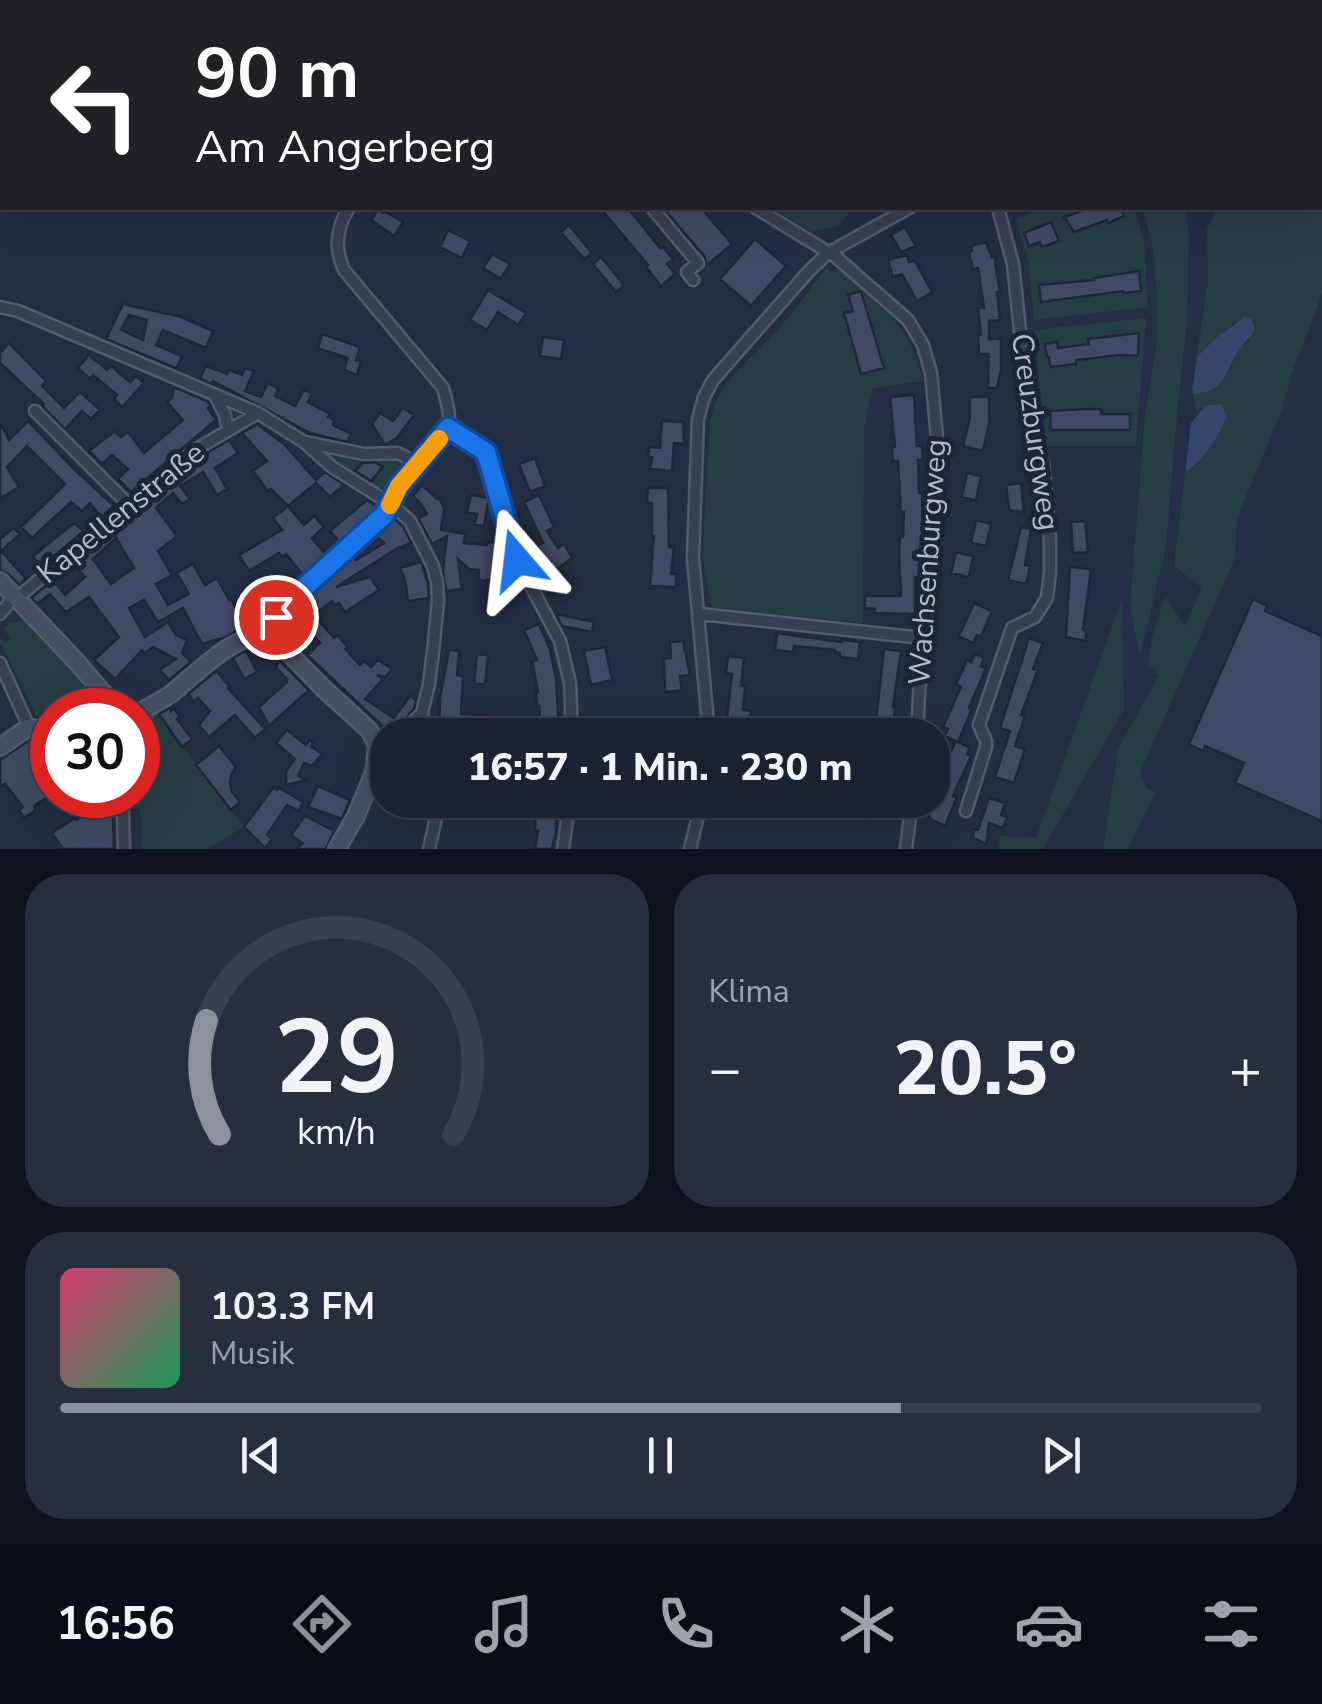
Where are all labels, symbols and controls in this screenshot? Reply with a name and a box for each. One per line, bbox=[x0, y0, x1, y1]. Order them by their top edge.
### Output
text: 90 m bbox=[195, 26, 359, 122]
icon: left bbox=[30, 40, 160, 170]
text: Am Angerberg bbox=[195, 117, 495, 178]
street label: Creuzburgweg bbox=[1001, 331, 1069, 533]
street label: Kapellenstraße bbox=[29, 433, 213, 593]
street label: Wachsenburgweg bbox=[899, 438, 957, 686]
position arrow bbox=[465, 508, 569, 612]
pin bbox=[234, 575, 319, 660]
icon: arrive bbox=[249, 590, 304, 645]
speed limit sign: 30 bbox=[30, 688, 160, 818]
text: 16:57 · 1 Min. · 230 m bbox=[467, 742, 853, 793]
text: Klima bbox=[709, 970, 790, 1013]
text: 29 bbox=[274, 987, 399, 1129]
text: 20.5° bbox=[894, 1018, 1077, 1120]
text: − bbox=[709, 1032, 742, 1107]
text: + bbox=[1229, 1032, 1262, 1107]
text: km/h bbox=[297, 1108, 376, 1157]
text: 103.3 FM bbox=[210, 1281, 375, 1332]
text: Musik bbox=[210, 1332, 294, 1375]
icon: previous bbox=[233, 1428, 288, 1483]
icon: pause bbox=[633, 1428, 688, 1483]
icon: next bbox=[1034, 1428, 1089, 1483]
icon: directions bbox=[287, 1589, 357, 1659]
icon: music bbox=[469, 1589, 539, 1659]
icon: phone bbox=[651, 1589, 721, 1659]
icon: climate bbox=[832, 1589, 902, 1659]
icon: car bbox=[1014, 1589, 1084, 1659]
icon: filters bbox=[1196, 1589, 1266, 1659]
text: 16:56 bbox=[56, 1594, 175, 1655]

